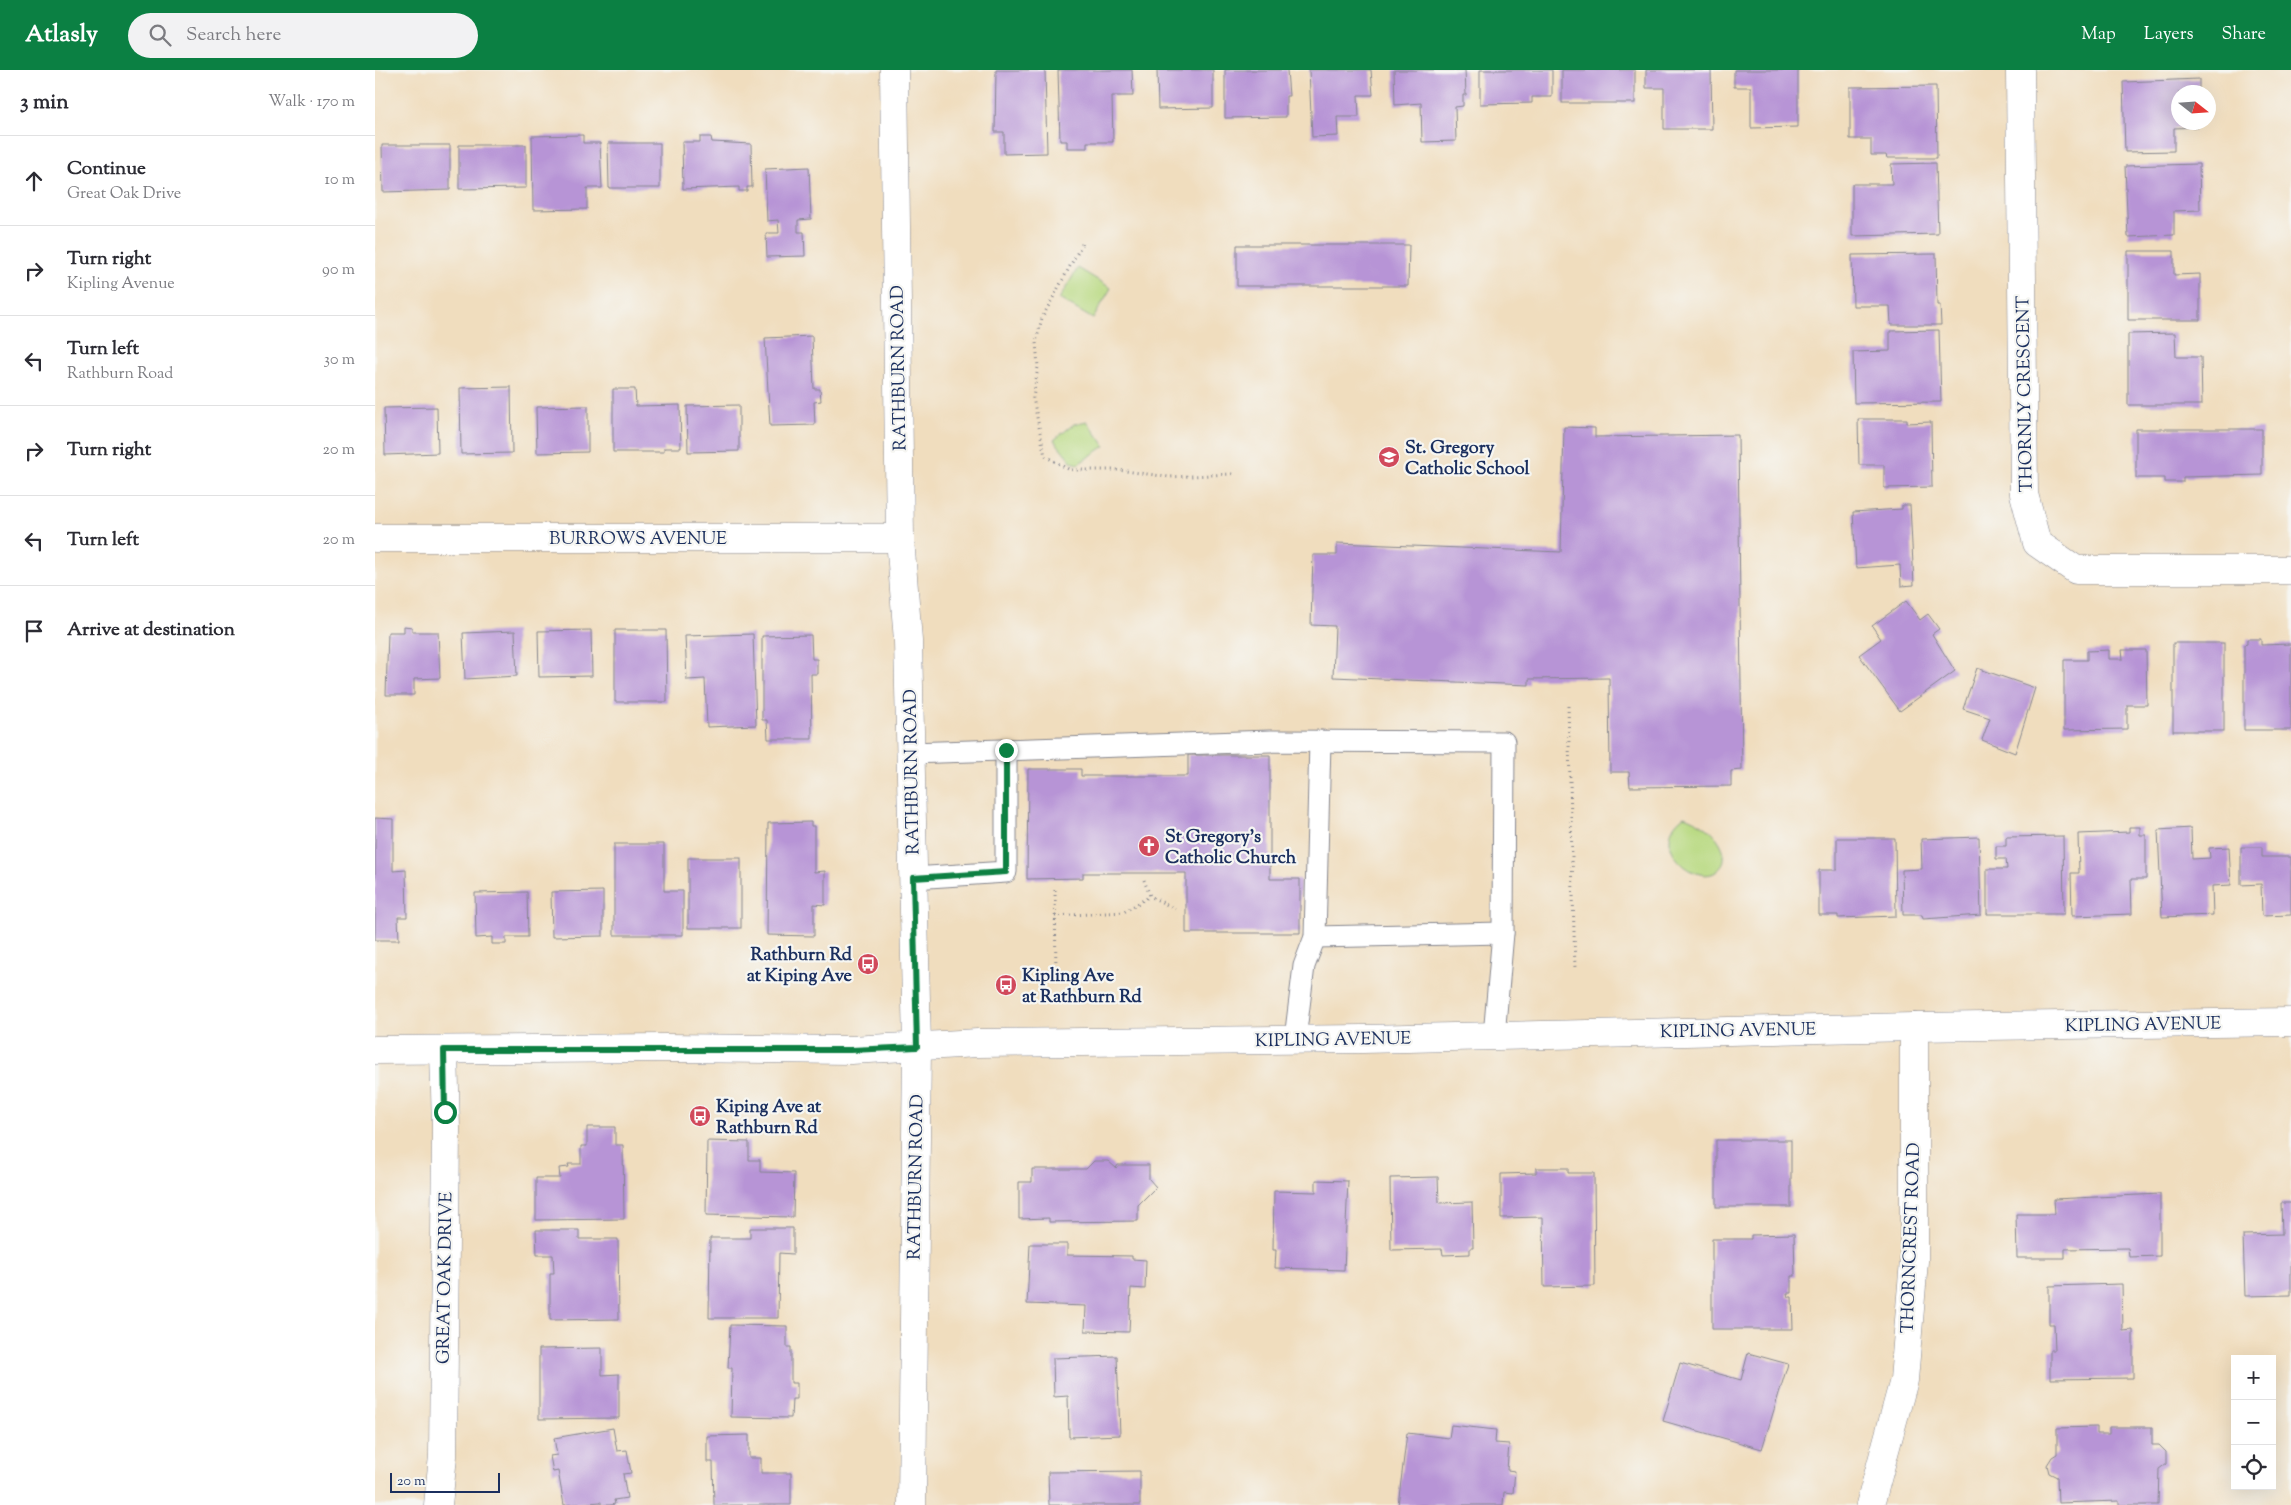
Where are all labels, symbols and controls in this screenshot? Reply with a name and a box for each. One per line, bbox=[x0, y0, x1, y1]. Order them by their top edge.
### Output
search box bbox=[128, 13, 478, 58]
text: Atlasly bbox=[25, 18, 98, 52]
icon: search bbox=[146, 21, 174, 49]
text: Search here bbox=[186, 22, 281, 49]
text: Map bbox=[2081, 22, 2116, 48]
text: Layers bbox=[2144, 22, 2194, 48]
text: Share bbox=[2222, 22, 2266, 48]
north arrow bbox=[2171, 85, 2216, 130]
text: 3 min bbox=[20, 88, 69, 118]
text: Walk · 170 m bbox=[268, 91, 355, 114]
text: Continue bbox=[67, 156, 146, 183]
icon: ahead bbox=[20, 167, 48, 195]
text: 10 m bbox=[325, 169, 355, 192]
text: Great Oak Drive bbox=[67, 183, 181, 206]
text: Turn right bbox=[67, 246, 151, 273]
icon: right bbox=[20, 257, 48, 285]
text: 90 m bbox=[322, 259, 355, 282]
text: Kipling Avenue bbox=[67, 273, 175, 296]
street label: RATHBURN ROAD bbox=[886, 285, 914, 451]
street label: THORNLY CRESCENT bbox=[2011, 295, 2041, 492]
text: Turn left bbox=[67, 336, 139, 363]
icon: left bbox=[20, 347, 48, 375]
text: 30 m bbox=[324, 349, 355, 372]
text: Rathburn Road bbox=[67, 363, 173, 386]
place label: St. Gregory Catholic School bbox=[1405, 436, 1530, 483]
icon: right bbox=[20, 437, 48, 465]
text: Turn right bbox=[67, 437, 151, 464]
text: 20 m bbox=[322, 439, 355, 462]
school or university icon: St. Gregory Catholic School bbox=[1377, 445, 1401, 469]
icon: left bbox=[20, 527, 48, 555]
text: Turn left bbox=[67, 527, 139, 554]
street label: BURROWS AVENUE bbox=[549, 527, 727, 553]
text: 20 m bbox=[322, 529, 355, 552]
icon: arrive bbox=[20, 617, 48, 645]
text: Arrive at destination bbox=[67, 617, 235, 644]
street label: RATHBURN ROAD bbox=[899, 689, 927, 855]
route end bbox=[995, 739, 1018, 762]
place label: St Gregory's Catholic Church bbox=[1165, 825, 1297, 872]
church icon: St Gregory's Catholic Church bbox=[1137, 834, 1161, 858]
place label: Rathburn Rd at Kiping Ave bbox=[747, 943, 853, 990]
bus stop icon: Rathburn Rd at Kiping Ave bbox=[856, 952, 880, 976]
place label: Kipling Ave at Rathburn Rd bbox=[1022, 964, 1143, 1011]
bus stop icon: Kipling Ave at Rathburn Rd bbox=[994, 973, 1018, 997]
street label: KIPLING AVENUE bbox=[2065, 1012, 2221, 1040]
street label: KIPLING AVENUE bbox=[1660, 1018, 1816, 1046]
street label: KIPLING AVENUE bbox=[1255, 1027, 1411, 1055]
street label: RATHBURN ROAD bbox=[903, 1094, 931, 1260]
place label: Kiping Ave at Rathburn Rd bbox=[716, 1095, 822, 1142]
route start bbox=[434, 1101, 457, 1124]
bus stop icon: Kiping Ave at Rathburn Rd bbox=[688, 1104, 712, 1128]
street label: THORNCREST ROAD bbox=[1896, 1142, 1928, 1334]
street label: GREAT OAK DRIVE bbox=[431, 1191, 461, 1364]
map controls bbox=[2231, 1355, 2276, 1490]
button: + bbox=[2231, 1355, 2276, 1400]
button: − bbox=[2231, 1400, 2276, 1445]
button: locate bbox=[2231, 1445, 2276, 1490]
scale bar bbox=[390, 1470, 500, 1493]
text: 20 m bbox=[397, 1472, 426, 1492]

